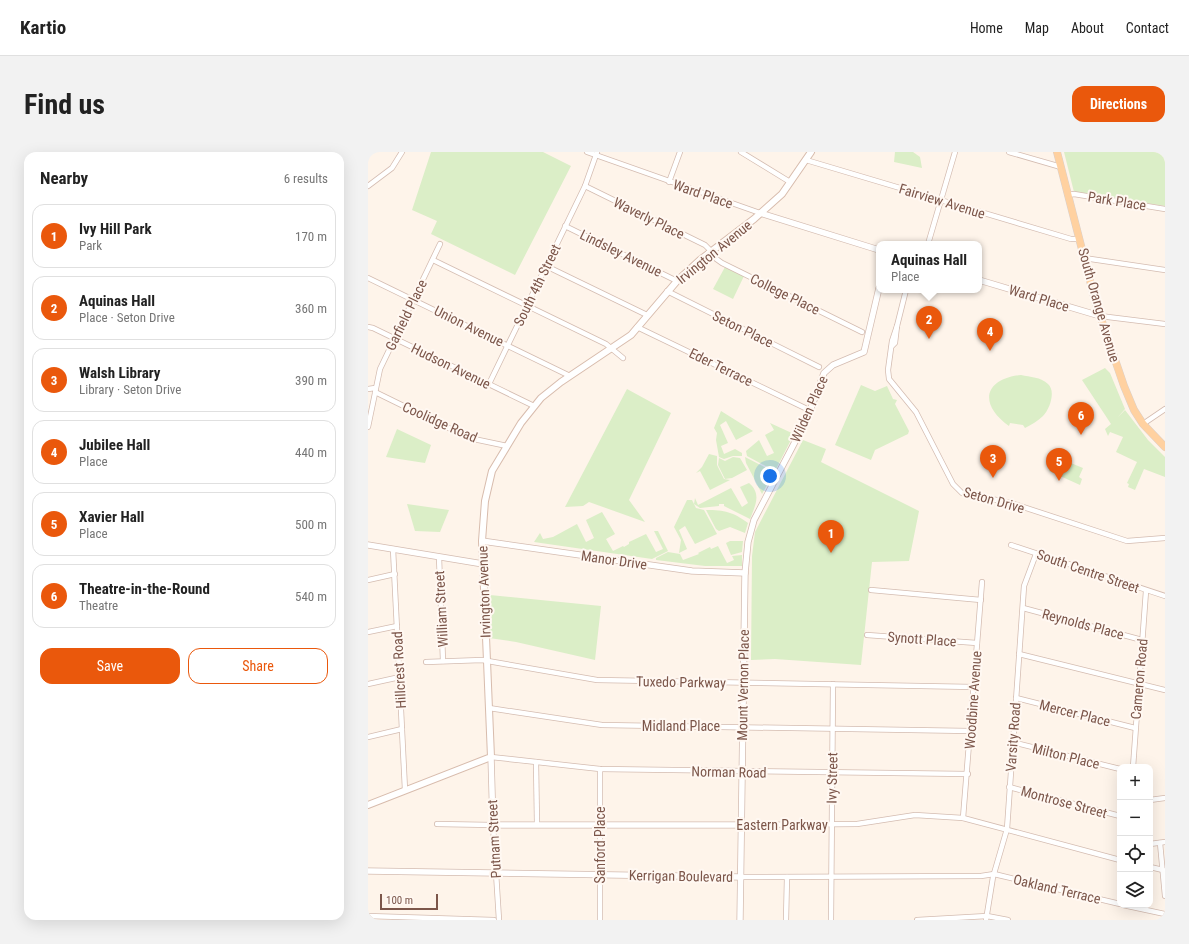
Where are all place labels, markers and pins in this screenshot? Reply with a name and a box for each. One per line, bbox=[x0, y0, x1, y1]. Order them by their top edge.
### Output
pin: 2 bbox=[916, 306, 942, 339]
pin: 4 bbox=[977, 318, 1003, 351]
pin: 6 bbox=[1068, 402, 1094, 435]
pin: 3 bbox=[980, 445, 1006, 478]
pin: 5 bbox=[1046, 448, 1072, 481]
pin: 1 bbox=[818, 520, 844, 553]

